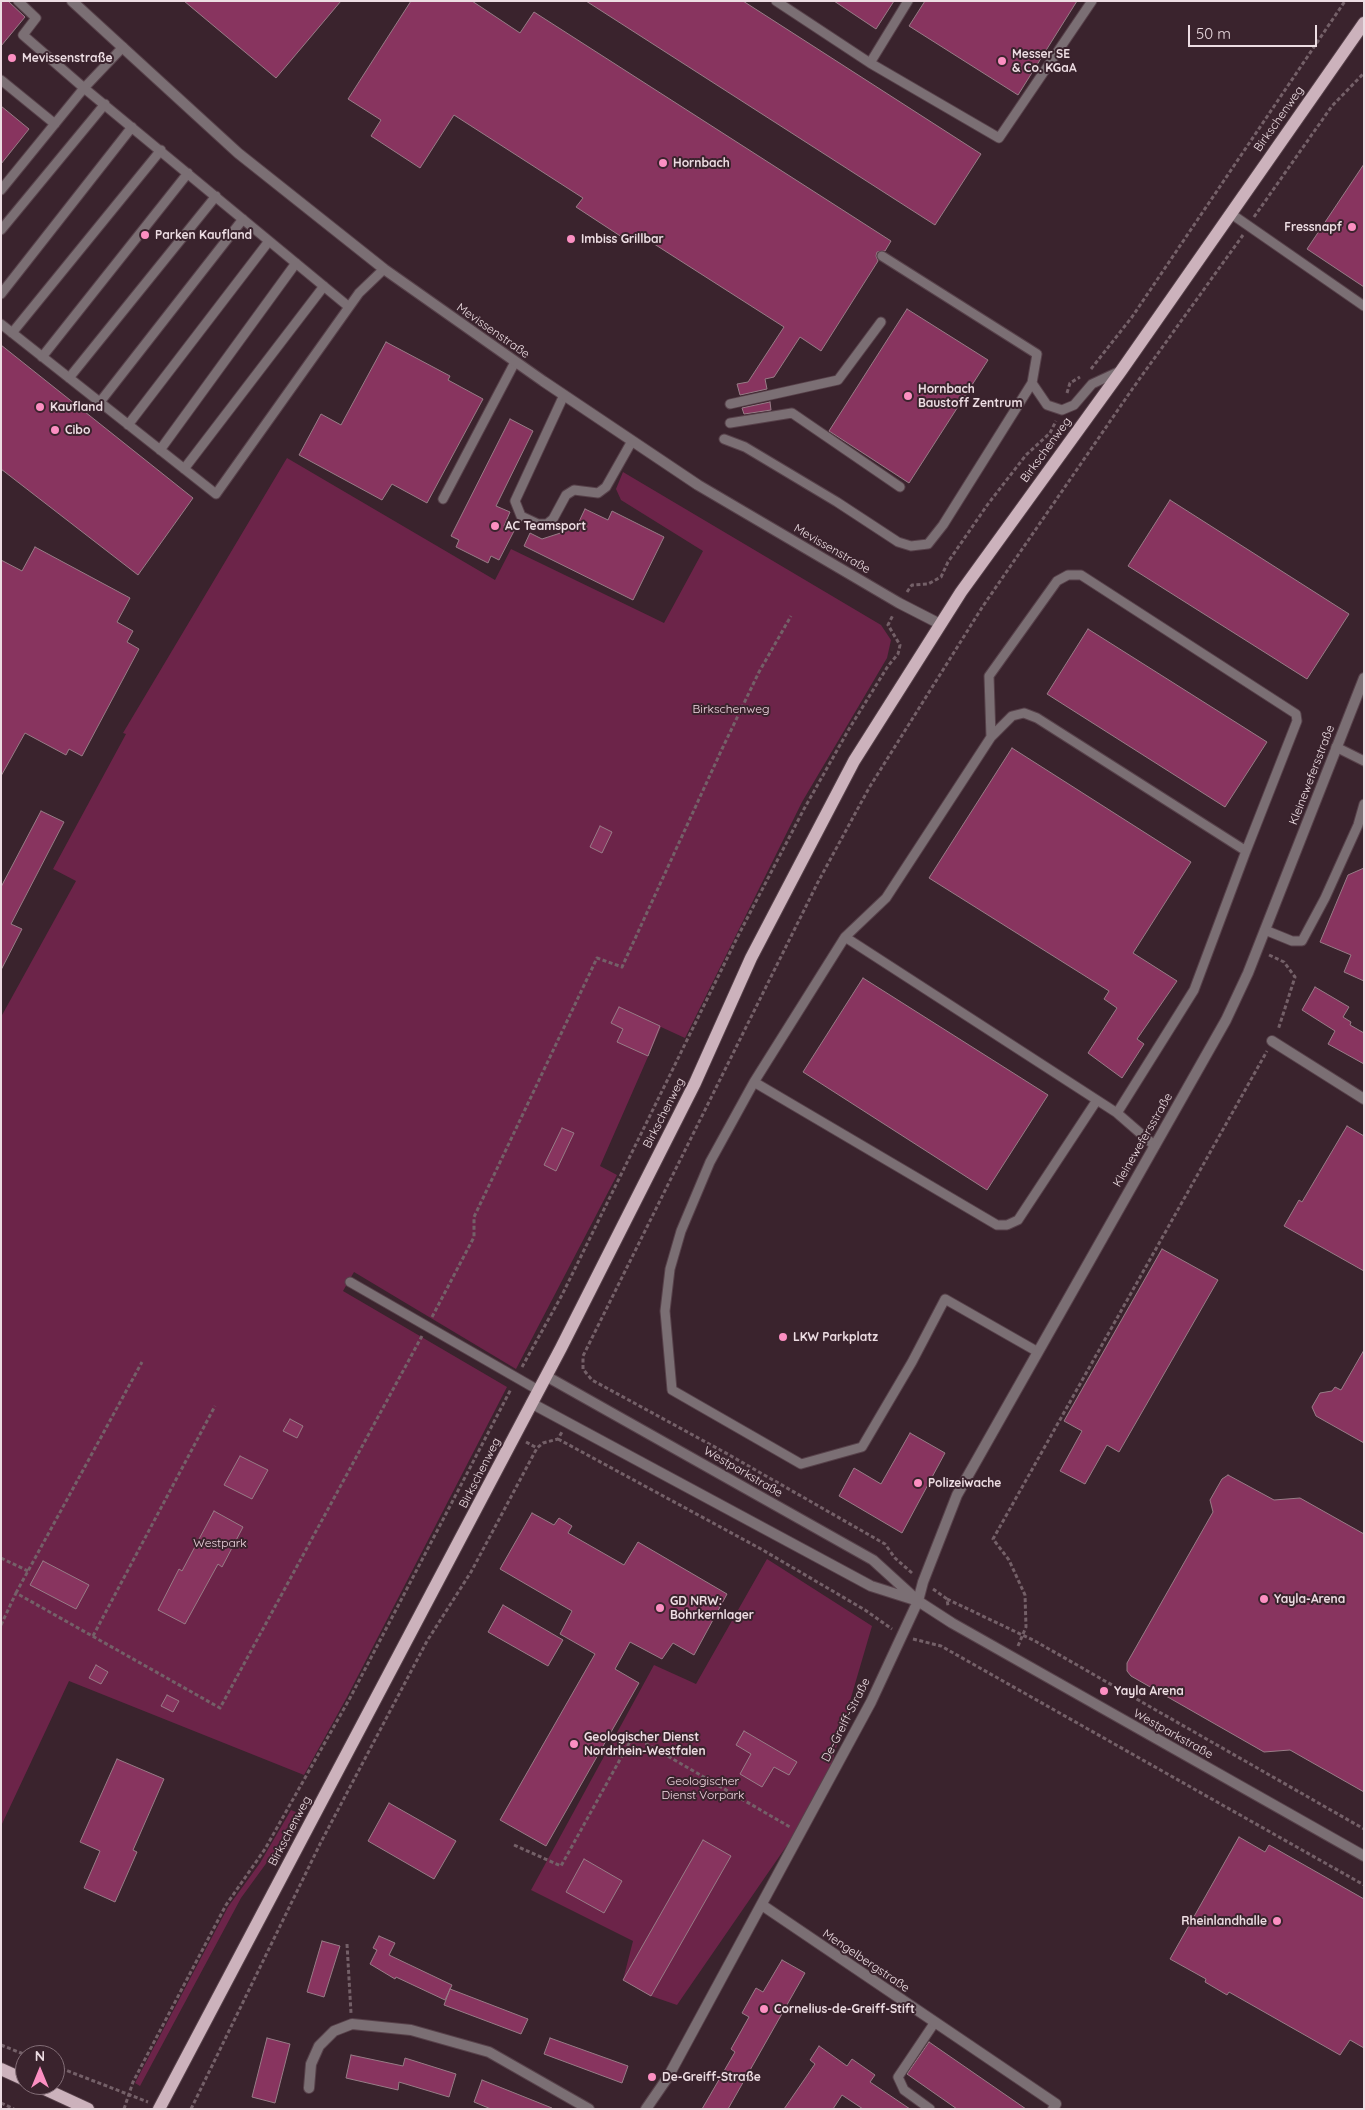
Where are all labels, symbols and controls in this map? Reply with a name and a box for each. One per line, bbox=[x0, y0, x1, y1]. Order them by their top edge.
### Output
scale bar bbox=[1190, 15, 1319, 47]
text: 50 m bbox=[1196, 24, 1231, 43]
place label: Messer SE & Co. KGaA bbox=[1012, 47, 1077, 75]
place label: Mevissenstraße bbox=[22, 51, 113, 65]
marker: Mevissenstraße bbox=[6, 52, 18, 64]
marker: Messer SE & Co. KGaA bbox=[996, 55, 1008, 67]
street label: Birkschenweg bbox=[1251, 83, 1307, 155]
place label: Hornbach bbox=[673, 156, 730, 170]
marker: Hornbach bbox=[657, 157, 669, 169]
place label: Fressnapf bbox=[1284, 220, 1342, 234]
marker: Fressnapf bbox=[1346, 221, 1358, 233]
place label: Parken Kaufland bbox=[155, 228, 252, 242]
marker: Parken Kaufland bbox=[139, 229, 151, 241]
place label: Imbiss Grillbar bbox=[581, 232, 664, 246]
marker: Imbiss Grillbar bbox=[565, 233, 577, 245]
street label: Mevissenstraße bbox=[454, 300, 532, 362]
place label: Hornbach Baustoff Zentrum bbox=[918, 382, 1022, 410]
marker: Hornbach Baustoff Zentrum bbox=[902, 390, 914, 402]
place label: Kaufland bbox=[50, 400, 103, 414]
marker: Kaufland bbox=[34, 401, 46, 413]
street label: Birkschenweg bbox=[1018, 415, 1074, 485]
place label: Cibo bbox=[65, 423, 90, 437]
marker: Cibo bbox=[49, 424, 61, 436]
place label: AC Teamsport bbox=[505, 519, 586, 533]
marker: AC Teamsport bbox=[489, 520, 501, 532]
street label: Mevissenstraße bbox=[791, 521, 873, 577]
park label: Birkschenweg bbox=[693, 702, 769, 716]
street label: Kleinewefersstraße bbox=[1286, 723, 1338, 827]
street label: Birkschenweg bbox=[640, 1075, 688, 1151]
street label: Kleinewefersstraße bbox=[1110, 1090, 1176, 1190]
place label: LKW Parkplatz bbox=[793, 1330, 878, 1344]
marker: LKW Parkplatz bbox=[777, 1331, 789, 1343]
street label: Birkschenweg bbox=[456, 1435, 504, 1511]
street label: Westparkstraße bbox=[701, 1444, 785, 1500]
place label: Polizeiwache bbox=[928, 1476, 1001, 1490]
marker: Polizeiwache bbox=[912, 1477, 924, 1489]
park label: Westpark bbox=[193, 1536, 247, 1550]
place label: Yayla-Arena bbox=[1274, 1592, 1345, 1606]
marker: Yayla-Arena bbox=[1258, 1593, 1270, 1605]
place label: GD NRW: Bohrkernlager bbox=[670, 1594, 754, 1622]
marker: GD NRW: Bohrkernlager bbox=[654, 1602, 666, 1614]
street label: De-Greiff-Straße bbox=[819, 1676, 873, 1764]
place label: Yayla Arena bbox=[1114, 1684, 1184, 1698]
marker: Yayla Arena bbox=[1098, 1685, 1110, 1697]
street label: Westparkstraße bbox=[1131, 1706, 1215, 1762]
place label: Geologischer Dienst Nordrhein-Westfalen bbox=[584, 1730, 706, 1758]
marker: Geologischer Dienst Nordrhein-Westfalen bbox=[568, 1738, 580, 1750]
park label: Geologischer Dienst Vorpark bbox=[661, 1774, 745, 1802]
street label: Birkschenweg bbox=[266, 1794, 314, 1868]
place label: Rheinlandhalle bbox=[1181, 1914, 1267, 1928]
marker: Rheinlandhalle bbox=[1271, 1915, 1283, 1927]
street label: Mengelbergstraße bbox=[820, 1927, 912, 1995]
place label: Cornelius-de-Greiff-Stift bbox=[774, 2002, 915, 2016]
marker: Cornelius-de-Greiff-Stift bbox=[758, 2003, 770, 2015]
north arrow bbox=[15, 2045, 65, 2095]
text: N bbox=[35, 2047, 45, 2065]
place label: De-Greiff-Straße bbox=[662, 2070, 761, 2084]
marker: De-Greiff-Straße bbox=[646, 2071, 658, 2083]

